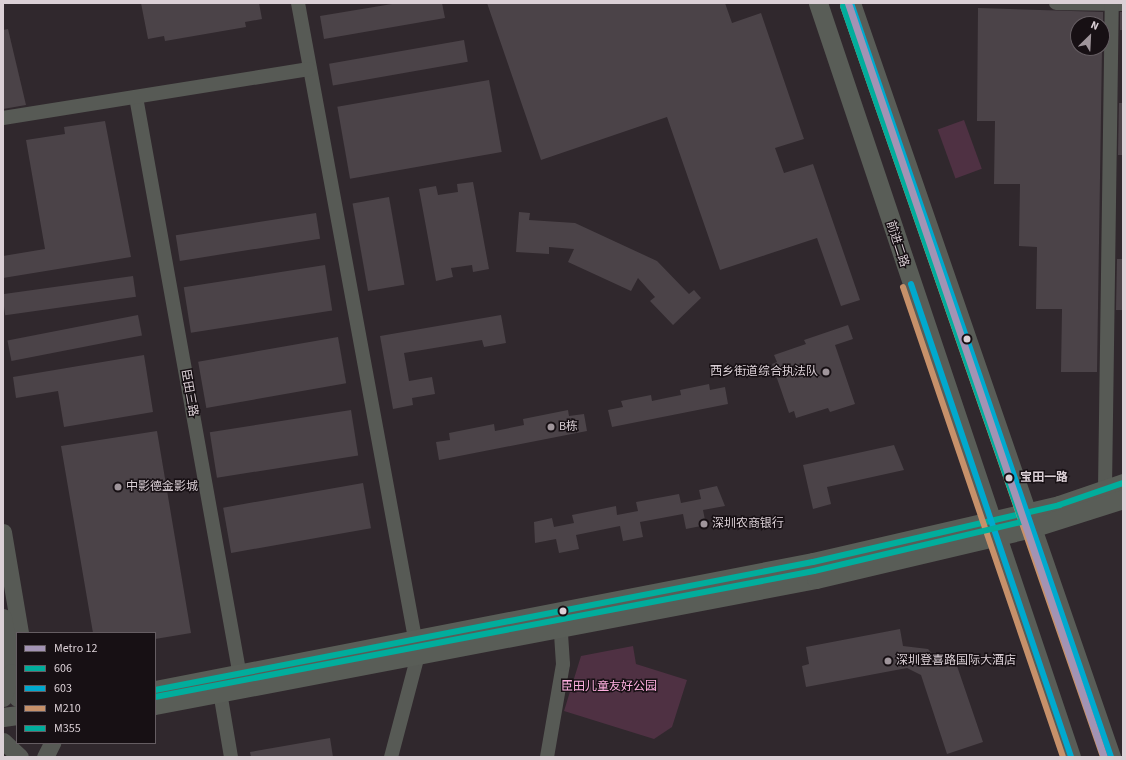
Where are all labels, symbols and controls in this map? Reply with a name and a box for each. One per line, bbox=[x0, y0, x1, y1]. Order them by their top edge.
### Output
north arrow bbox=[1070, 16, 1110, 56]
text: N bbox=[1088, 17, 1101, 34]
street label: 前进二路 bbox=[883, 219, 911, 269]
unlabelled marker bbox=[962, 334, 972, 344]
place label: 西乡街道综合执法队 bbox=[710, 365, 818, 379]
marker: 西乡街道综合执法队 bbox=[821, 367, 831, 377]
street label: 臣田三路 bbox=[178, 368, 200, 418]
place label: B栋 bbox=[559, 420, 578, 434]
marker: B栋 bbox=[546, 422, 556, 432]
marker: 宝田一路 bbox=[1002, 471, 1016, 485]
place label: 宝田一路 bbox=[1020, 471, 1068, 485]
place label: 中影德金影城 bbox=[126, 480, 198, 494]
marker: 中影德金影城 bbox=[113, 482, 123, 492]
place label: 深圳农商银行 bbox=[712, 517, 784, 531]
marker: 深圳农商银行 bbox=[699, 519, 709, 529]
unlabelled marker bbox=[558, 606, 568, 616]
legend bbox=[16, 632, 156, 744]
text: Metro 12 bbox=[54, 640, 98, 657]
place label: 深圳登喜路国际大酒店 bbox=[896, 654, 1016, 668]
marker: 深圳登喜路国际大酒店 bbox=[883, 656, 893, 666]
text: 606 bbox=[54, 660, 72, 677]
text: 603 bbox=[54, 680, 72, 697]
park label: 臣田儿童友好公园 bbox=[561, 680, 657, 694]
text: M210 bbox=[54, 700, 81, 717]
text: M355 bbox=[54, 720, 81, 737]

